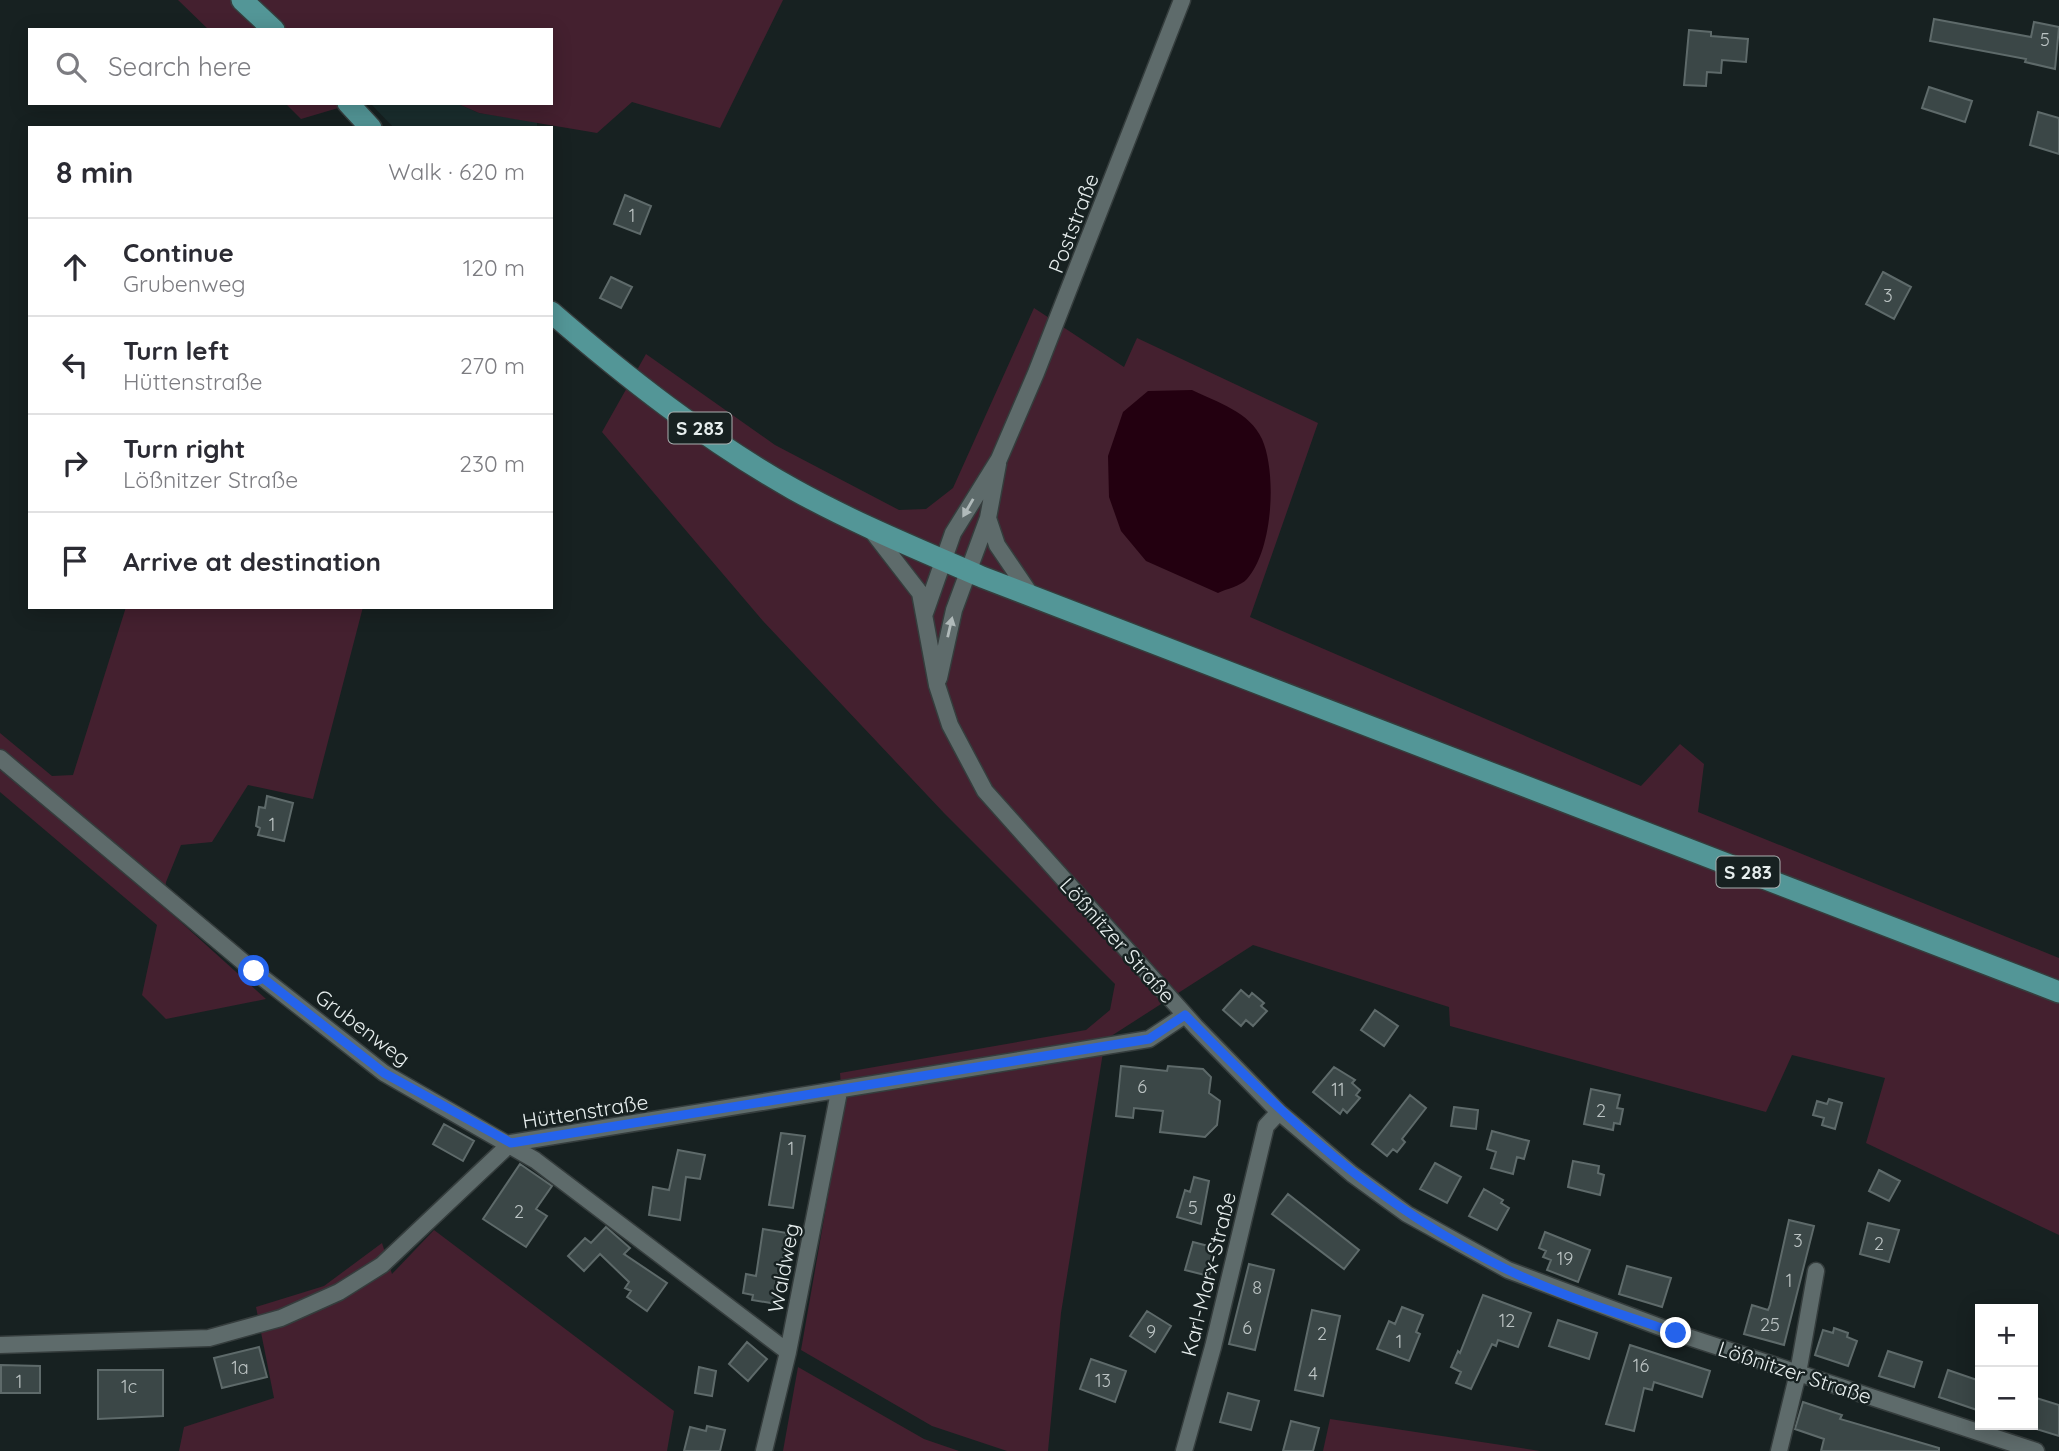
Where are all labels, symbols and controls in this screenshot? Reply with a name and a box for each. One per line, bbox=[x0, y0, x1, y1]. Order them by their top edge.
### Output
search box bbox=[28, 28, 553, 105]
house number: 5 bbox=[2040, 28, 2050, 51]
icon: search bbox=[52, 48, 90, 86]
text: Search here bbox=[108, 50, 252, 83]
text: 8 min bbox=[56, 153, 133, 191]
text: Walk · 620 m bbox=[388, 157, 525, 186]
street label: Poststraße bbox=[1042, 170, 1104, 276]
house number: 1 bbox=[629, 204, 635, 227]
text: Continue bbox=[123, 236, 234, 269]
icon: ahead bbox=[56, 248, 94, 286]
text: 120 m bbox=[463, 253, 525, 282]
text: Grubenweg bbox=[123, 269, 246, 298]
house number: 3 bbox=[1883, 284, 1893, 307]
text: Turn left bbox=[123, 334, 230, 367]
icon: left bbox=[56, 346, 94, 384]
text: 270 m bbox=[460, 351, 525, 380]
text: Hüttenstraße bbox=[123, 367, 262, 396]
road number: S 283 bbox=[668, 412, 732, 444]
text: Turn right bbox=[123, 432, 245, 465]
icon: right bbox=[56, 444, 94, 482]
text: 230 m bbox=[459, 449, 525, 478]
text: Lößnitzer Straße bbox=[123, 465, 298, 494]
one-way arrow bbox=[962, 498, 974, 518]
icon: arrive bbox=[56, 542, 94, 580]
text: Arrive at destination bbox=[123, 545, 381, 578]
one-way arrow bbox=[945, 616, 956, 638]
house number: 1 bbox=[269, 813, 275, 836]
road number: S 283 bbox=[1716, 856, 1780, 888]
street label: Lößnitzer Straße bbox=[1055, 872, 1181, 1008]
route start bbox=[238, 955, 269, 986]
street label: Grubenweg bbox=[310, 983, 416, 1071]
house number: 6 bbox=[1137, 1075, 1147, 1098]
house number: 11 bbox=[1331, 1078, 1345, 1101]
street label: Hüttenstraße bbox=[520, 1088, 650, 1134]
house number: 2 bbox=[1596, 1099, 1606, 1122]
house number: 1 bbox=[788, 1137, 794, 1160]
street label: Karl-Marx-Straße bbox=[1175, 1189, 1241, 1359]
house number: 5 bbox=[1188, 1196, 1198, 1219]
house number: 2 bbox=[514, 1200, 524, 1223]
street label: Waldweg bbox=[762, 1221, 804, 1315]
house number: 3 bbox=[1793, 1229, 1803, 1252]
house number: 2 bbox=[1874, 1232, 1884, 1255]
house number: 19 bbox=[1557, 1247, 1573, 1270]
house number: 1 bbox=[1786, 1269, 1792, 1292]
house number: 8 bbox=[1252, 1276, 1262, 1299]
map controls bbox=[1975, 1304, 2038, 1430]
button: + bbox=[1975, 1304, 2038, 1367]
house number: 12 bbox=[1499, 1309, 1515, 1332]
house number: 25 bbox=[1760, 1313, 1780, 1336]
house number: 6 bbox=[1242, 1316, 1252, 1339]
route end bbox=[1660, 1317, 1691, 1348]
house number: 9 bbox=[1146, 1320, 1156, 1343]
house number: 2 bbox=[1317, 1322, 1327, 1345]
house number: 1 bbox=[1396, 1330, 1402, 1353]
street label: Lößnitzer Straße bbox=[1715, 1335, 1875, 1409]
house number: 16 bbox=[1633, 1354, 1649, 1377]
house number: 1a bbox=[231, 1356, 249, 1379]
house number: 4 bbox=[1308, 1362, 1318, 1385]
button: − bbox=[1975, 1367, 2038, 1430]
house number: 13 bbox=[1095, 1369, 1111, 1392]
house number: 1 bbox=[16, 1370, 22, 1393]
house number: 1c bbox=[121, 1375, 137, 1398]

